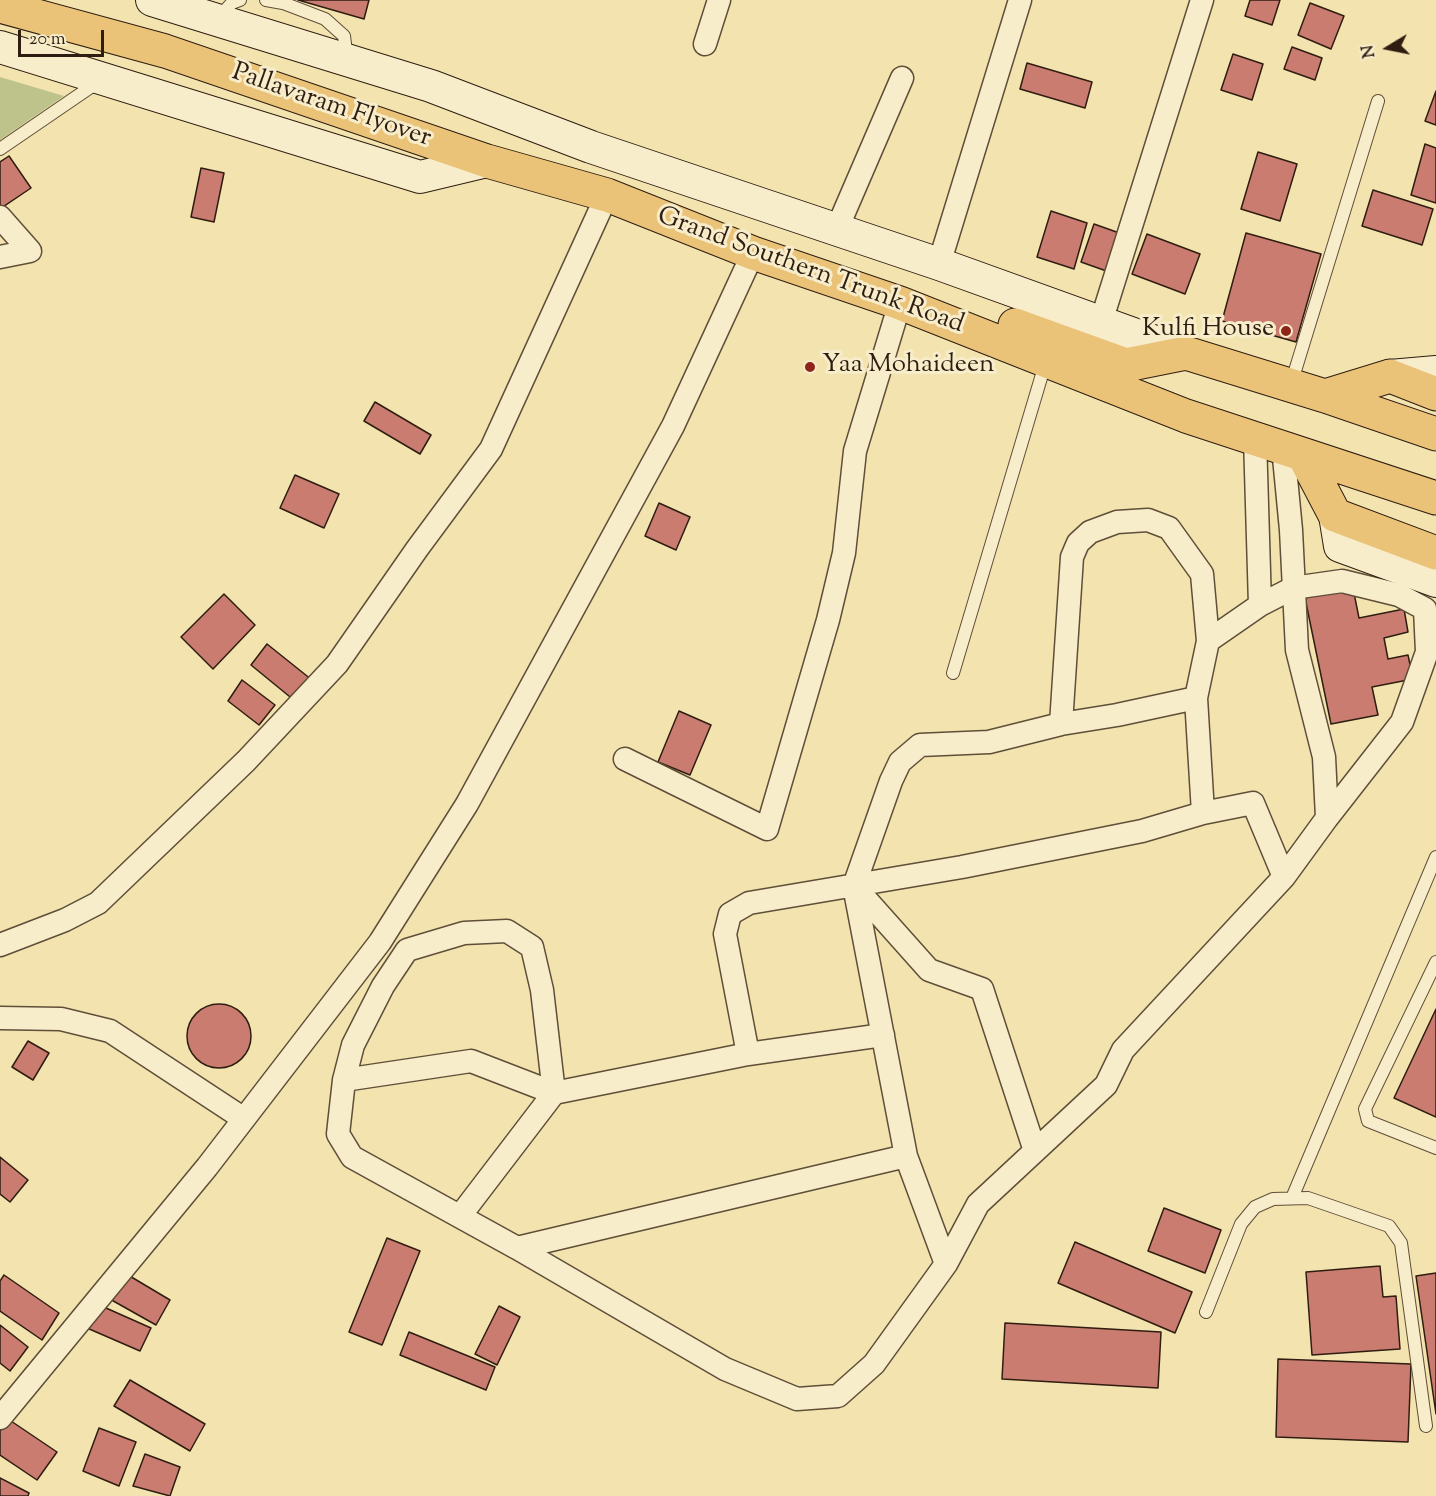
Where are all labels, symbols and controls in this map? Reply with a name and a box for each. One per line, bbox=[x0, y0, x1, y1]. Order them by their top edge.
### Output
scale bar bbox=[21, 18, 106, 56]
north arrow bbox=[1358, 18, 1418, 78]
text: 20 m bbox=[29, 27, 66, 53]
text: N bbox=[1357, 43, 1382, 60]
street label: Pallavaram Flyover bbox=[227, 58, 435, 156]
street label: Grand Southern Trunk Road bbox=[652, 202, 968, 342]
place label: Kulfi House bbox=[1142, 315, 1274, 347]
marker: Kulfi House bbox=[1279, 324, 1293, 338]
place label: Yaa Mohaideen bbox=[822, 351, 994, 383]
marker: Yaa Mohaideen bbox=[803, 360, 817, 374]

